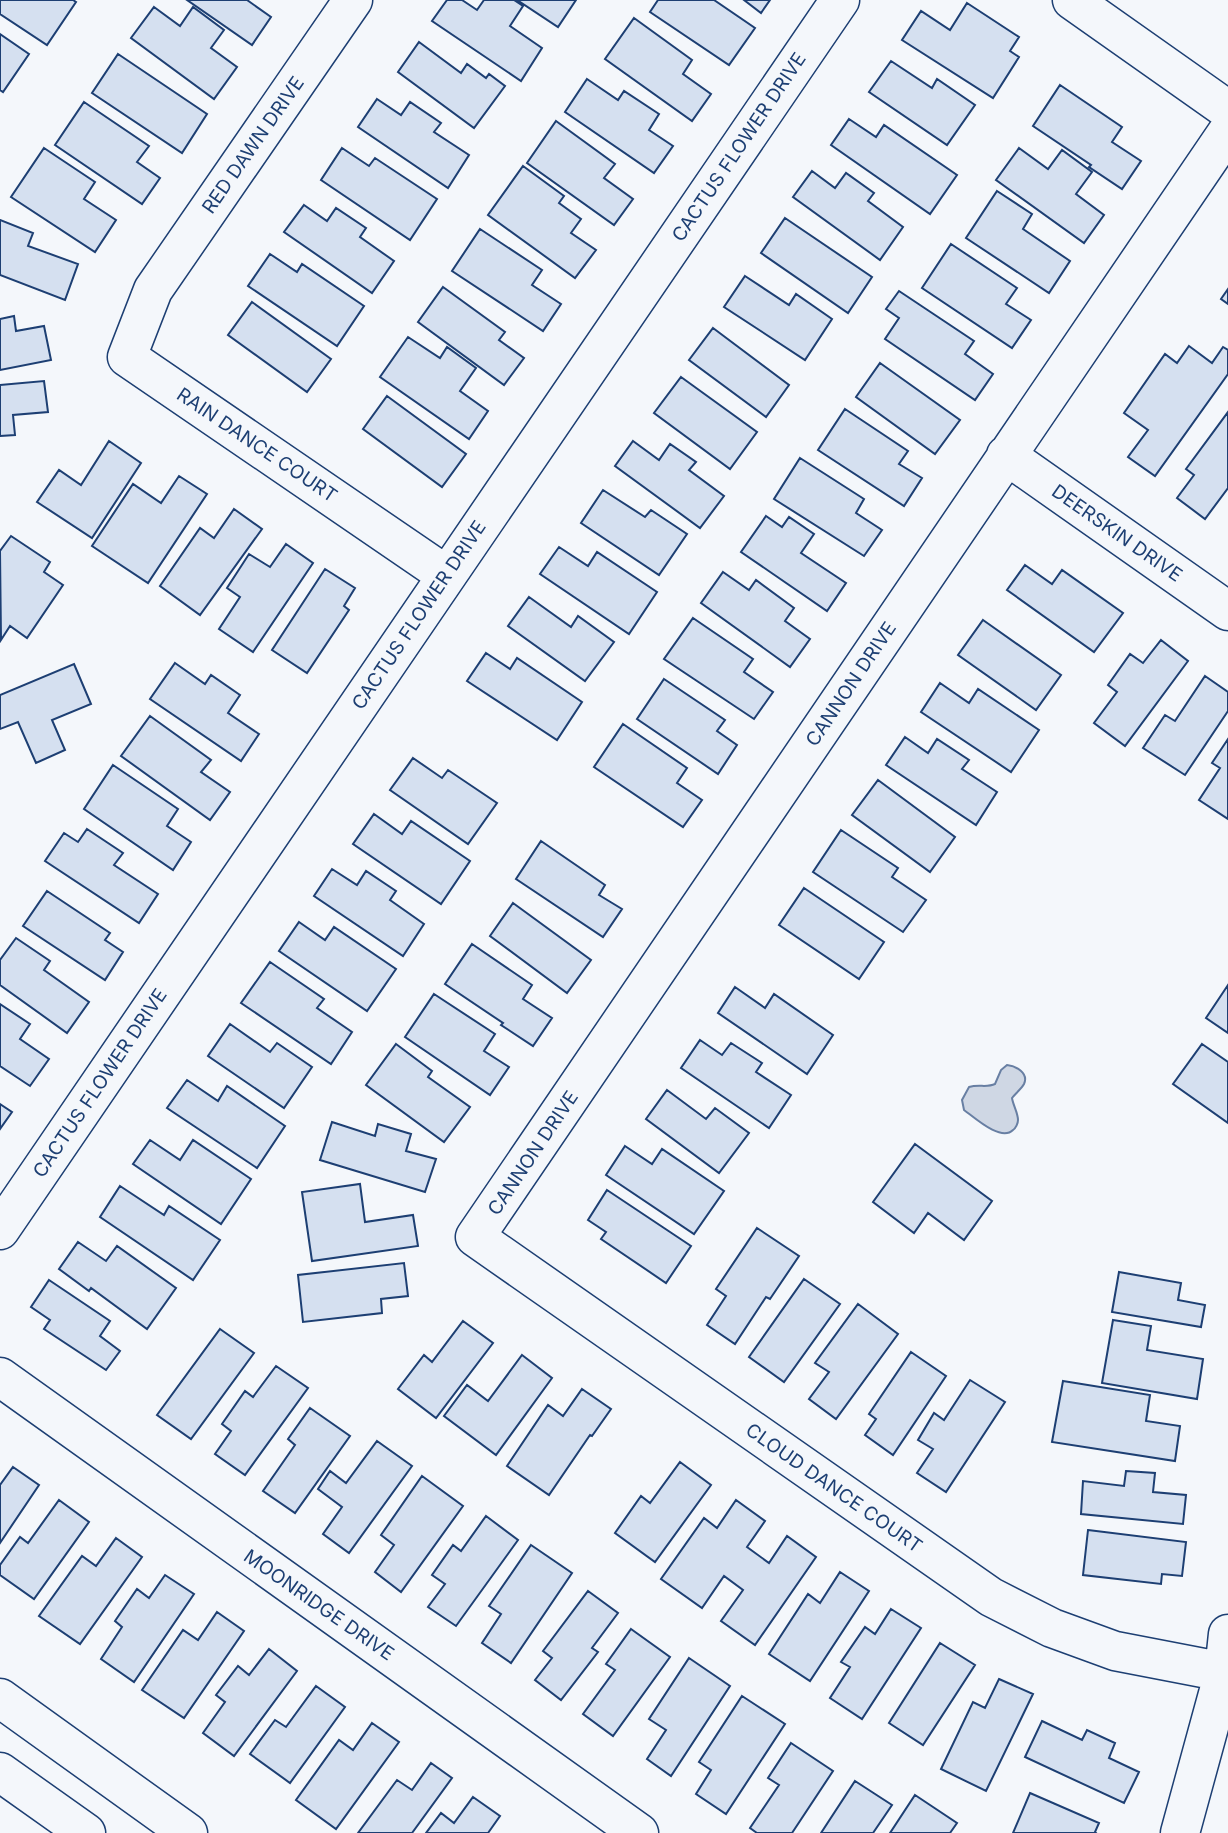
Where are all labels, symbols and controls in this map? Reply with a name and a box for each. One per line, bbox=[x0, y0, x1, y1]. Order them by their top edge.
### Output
street label: CACTUS FLOWER DRIVE bbox=[667, 48, 811, 246]
street label: RED DAWN DRIVE bbox=[197, 72, 309, 218]
street label: RAIN DANCE COURT bbox=[173, 383, 341, 507]
street label: DEERSKIN DRIVE bbox=[1047, 479, 1187, 587]
street label: CACTUS FLOWER DRIVE bbox=[347, 516, 491, 714]
street label: CANNON DRIVE bbox=[801, 617, 901, 751]
street label: CACTUS FLOWER DRIVE bbox=[28, 984, 172, 1182]
street label: CANNON DRIVE bbox=[483, 1086, 583, 1220]
street label: CLOUD DANCE COURT bbox=[741, 1418, 927, 1558]
street label: MOONRIDGE DRIVE bbox=[239, 1545, 399, 1665]

